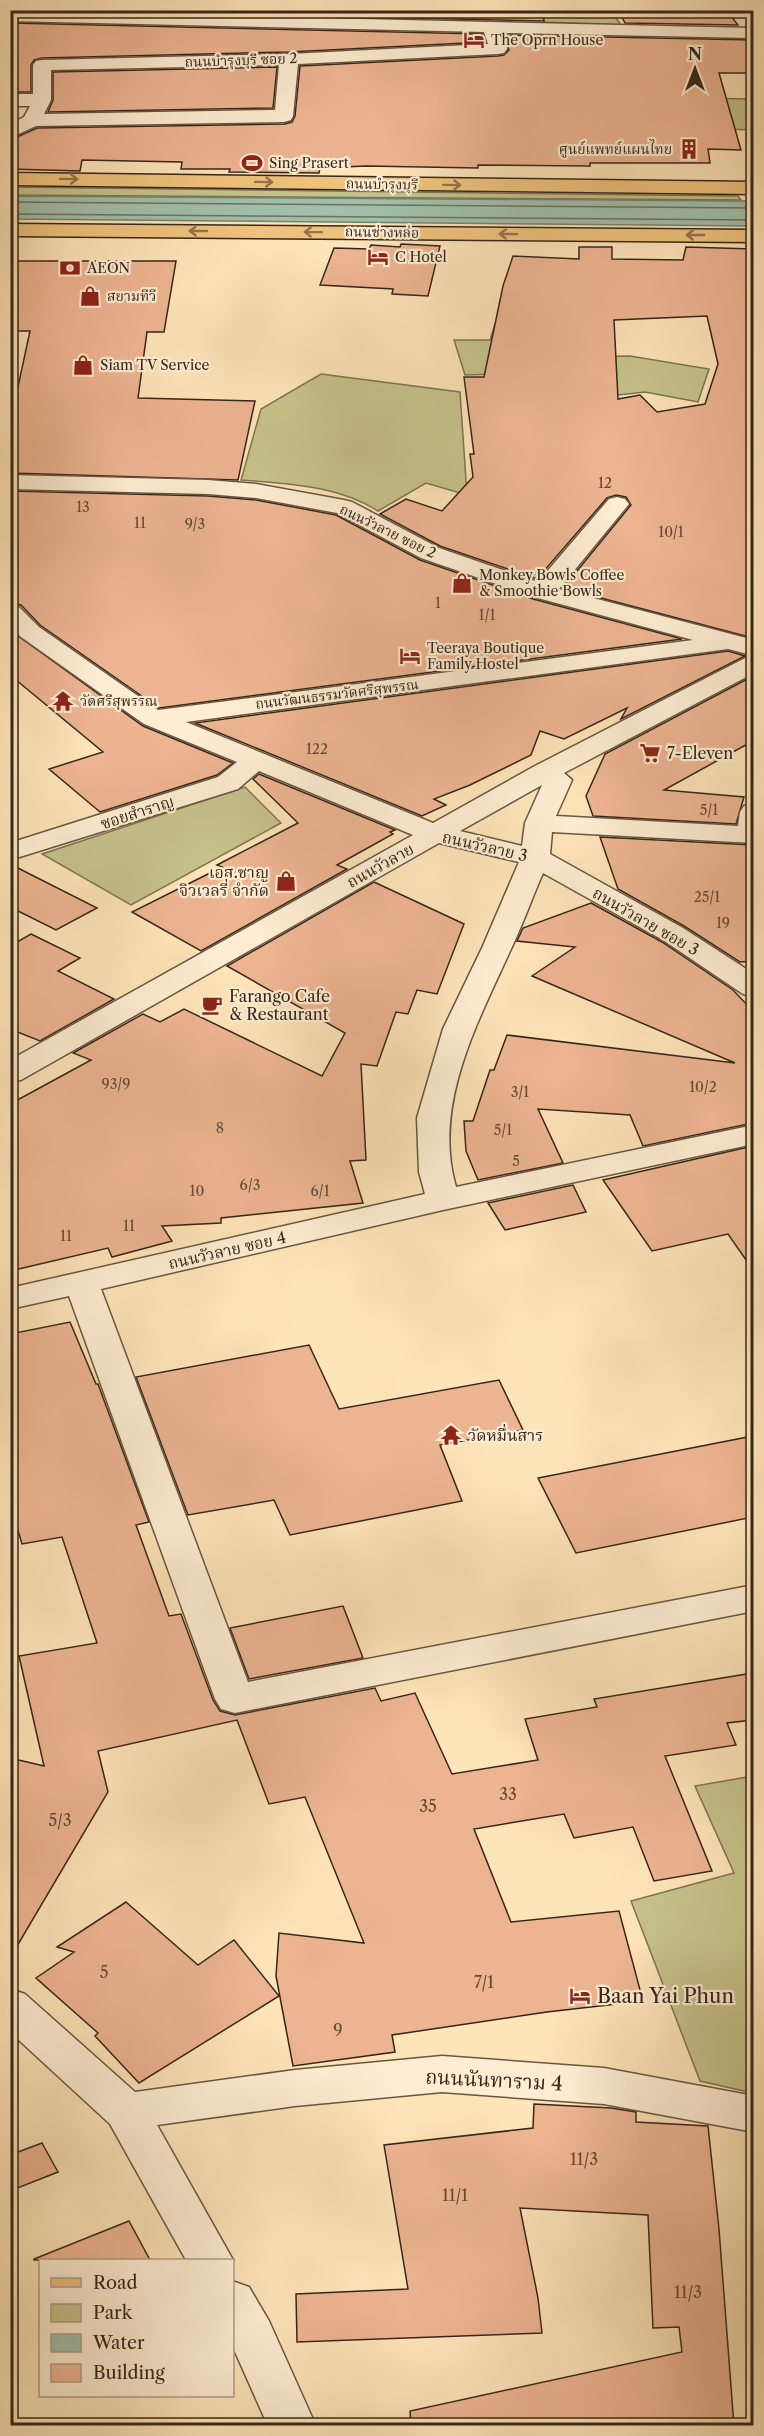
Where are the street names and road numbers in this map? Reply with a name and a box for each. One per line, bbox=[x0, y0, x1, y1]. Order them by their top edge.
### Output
street label: ถนนบำรุงบุรี ซอย 2 bbox=[184, 49, 298, 71]
street label: ถนนบำรุงบุรี bbox=[346, 174, 418, 194]
street label: ถนนช่างหล่อ bbox=[345, 222, 419, 242]
street label: ถนนวัวลาย ซอย 2 bbox=[337, 500, 439, 562]
street label: ถนนวัฒนธรรมวัดศรีสุพรรณ bbox=[254, 675, 420, 713]
street label: ซอยสำราญ bbox=[98, 791, 176, 833]
street label: ถนนวัวลาย 3 bbox=[440, 826, 530, 866]
street label: ถนนวัวลาย bbox=[343, 838, 417, 892]
street label: ถนนวัวลาย ซอย 3 bbox=[589, 882, 703, 960]
street label: ถนนวัวลาย ซอย 4 bbox=[166, 1227, 288, 1273]
street label: ถนนนันทาราม 4 bbox=[425, 2064, 563, 2096]

